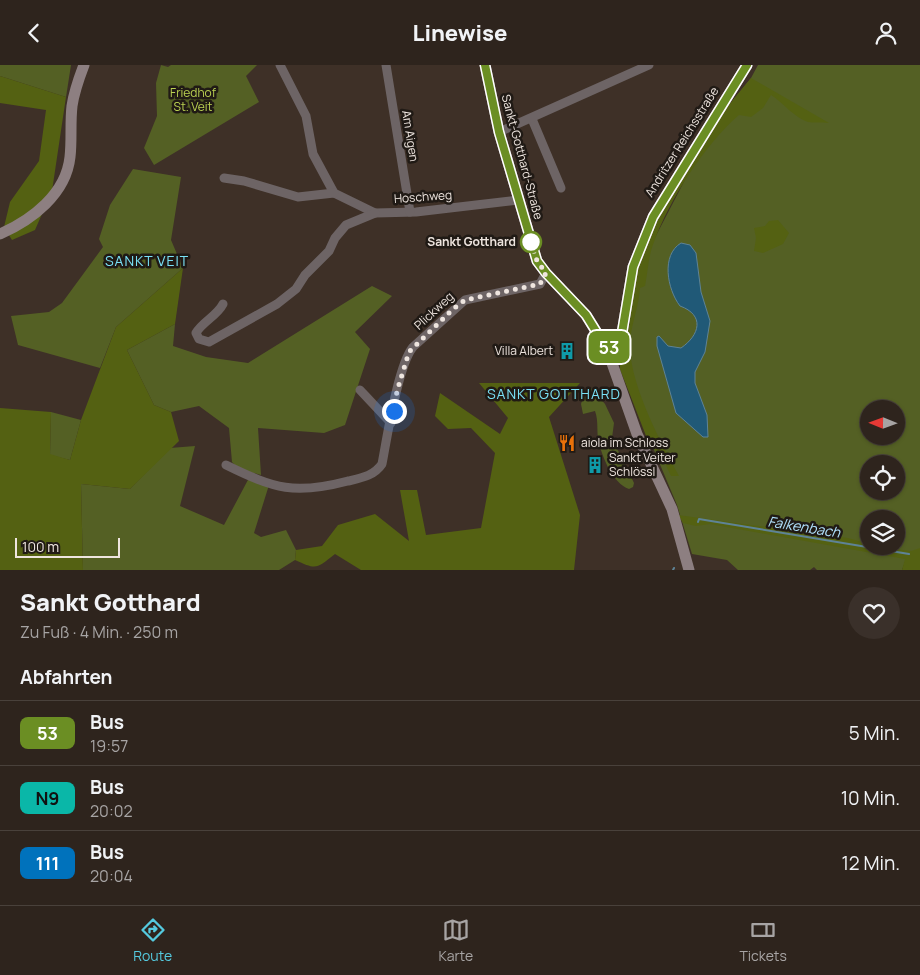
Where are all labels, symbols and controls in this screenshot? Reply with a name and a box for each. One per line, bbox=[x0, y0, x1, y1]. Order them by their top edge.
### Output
text: Linewise bbox=[413, 18, 507, 48]
icon: back bbox=[20, 19, 48, 47]
icon: person bbox=[872, 19, 900, 47]
street label: Andritzer Reichsstraße bbox=[641, 83, 722, 200]
park label: Friedhof St. Veit bbox=[170, 84, 217, 115]
street label: Sankt-Gotthard-Straße bbox=[498, 92, 547, 221]
street label: Am Aigen bbox=[398, 109, 423, 163]
street label: Hoschweg bbox=[393, 186, 453, 207]
marker: Sankt Gotthard bbox=[520, 231, 542, 253]
place label: Sankt Gotthard bbox=[427, 233, 516, 250]
district label: SANKT VEIT bbox=[105, 251, 189, 270]
street label: Plickweg bbox=[410, 288, 457, 333]
line badge: 53 bbox=[586, 331, 632, 363]
text: 53 bbox=[598, 335, 620, 359]
building icon: Villa Albert bbox=[557, 341, 577, 361]
place label: Villa Albert bbox=[495, 342, 553, 359]
district label: SANKT GOTTHARD bbox=[487, 384, 621, 403]
your location bbox=[382, 399, 407, 424]
north arrow bbox=[860, 400, 905, 445]
map controls bbox=[860, 400, 905, 555]
restaurant icon: aiola im Schloss bbox=[557, 433, 577, 453]
place label: aiola im Schloss bbox=[581, 434, 668, 451]
place label: Sankt Veiter Schlössl bbox=[609, 449, 676, 480]
building icon: Sankt Veiter Schlössl bbox=[585, 455, 605, 475]
button: locate bbox=[860, 455, 905, 500]
button: layers bbox=[860, 510, 905, 555]
water label: Falkenbach bbox=[767, 511, 842, 542]
scale bar bbox=[15, 535, 120, 558]
text: 100 m bbox=[22, 537, 59, 556]
text: Sankt Gotthard bbox=[20, 585, 201, 618]
button: heart bbox=[848, 587, 900, 639]
text: Zu Fuß · 4 Min. · 250 m bbox=[20, 621, 178, 643]
text: Abfahrten bbox=[20, 664, 113, 690]
text: Bus bbox=[90, 709, 124, 735]
text: 5 Min. bbox=[849, 720, 900, 746]
text: 53 bbox=[37, 721, 58, 745]
text: 19:57 bbox=[90, 735, 128, 757]
text: Bus bbox=[90, 774, 124, 800]
text: 10 Min. bbox=[841, 785, 900, 811]
text: N9 bbox=[35, 786, 60, 810]
text: 20:02 bbox=[90, 800, 133, 822]
text: Bus bbox=[90, 839, 124, 865]
text: 12 Min. bbox=[841, 850, 900, 876]
text: 111 bbox=[36, 851, 59, 875]
text: 20:04 bbox=[90, 865, 133, 887]
tab: Route bbox=[133, 916, 172, 965]
tab: Karte bbox=[438, 916, 473, 965]
tab: Tickets bbox=[739, 916, 787, 965]

